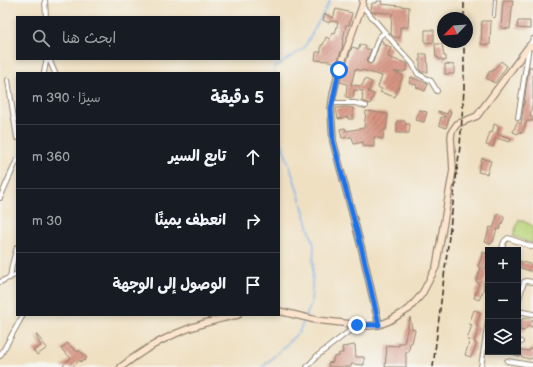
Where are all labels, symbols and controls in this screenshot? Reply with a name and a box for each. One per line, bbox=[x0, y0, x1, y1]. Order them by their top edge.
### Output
north arrow bbox=[437, 12, 473, 48]
search box bbox=[16, 16, 280, 60]
icon: search bbox=[30, 27, 52, 49]
text: ابحث هنا bbox=[62, 29, 116, 48]
route start bbox=[330, 61, 348, 79]
text: 5 دقيقة bbox=[210, 88, 264, 108]
text: سيرًا · 390 m bbox=[32, 90, 101, 106]
icon: ahead bbox=[242, 146, 264, 168]
text: تابع السير bbox=[168, 147, 226, 166]
text: 360 m bbox=[32, 149, 70, 165]
icon: right bbox=[242, 210, 264, 232]
text: انعطف يمينًا bbox=[155, 211, 226, 230]
text: 30 m bbox=[32, 213, 62, 229]
map controls bbox=[485, 247, 521, 355]
button: + bbox=[485, 247, 521, 283]
icon: arrive bbox=[242, 274, 264, 296]
text: الوصول إلى الوجهة bbox=[112, 275, 226, 294]
button: − bbox=[485, 283, 521, 319]
route end bbox=[348, 316, 366, 334]
button: layers bbox=[485, 319, 521, 355]

